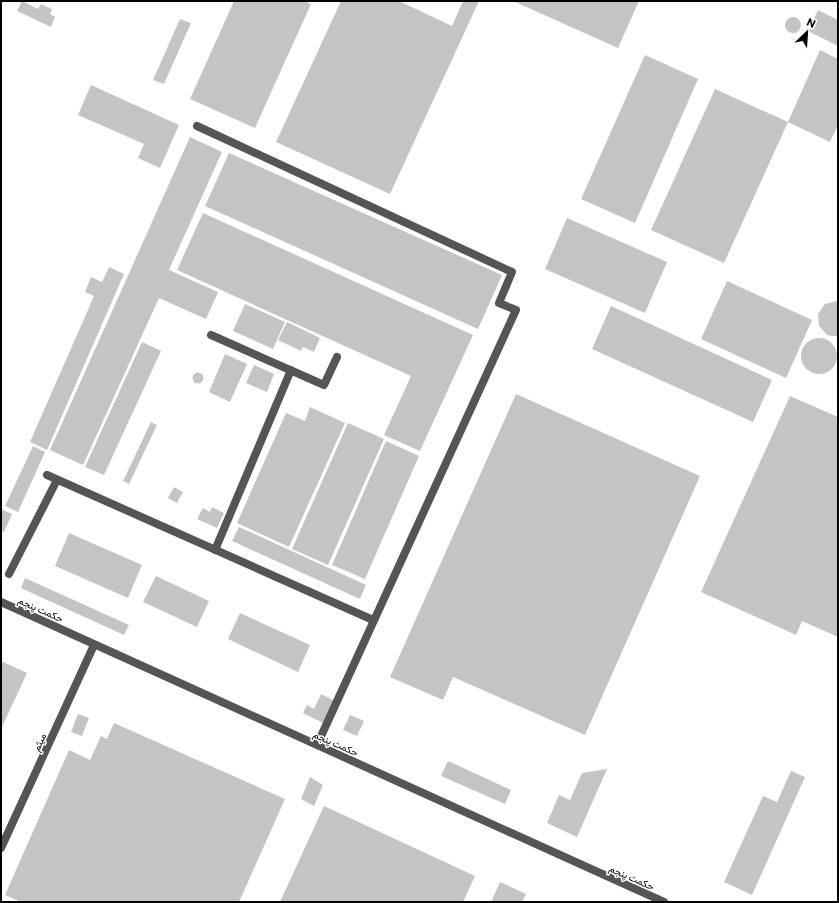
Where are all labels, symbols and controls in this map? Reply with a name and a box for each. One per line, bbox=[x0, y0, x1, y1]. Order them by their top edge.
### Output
north arrow bbox=[787, 12, 827, 52]
text: N bbox=[805, 15, 818, 30]
street label: حکمت پنجم bbox=[16, 594, 66, 626]
street label: حکمت پنجم bbox=[311, 728, 361, 760]
street label: میثم bbox=[30, 731, 49, 754]
street label: حکمت پنجم bbox=[607, 862, 657, 894]

